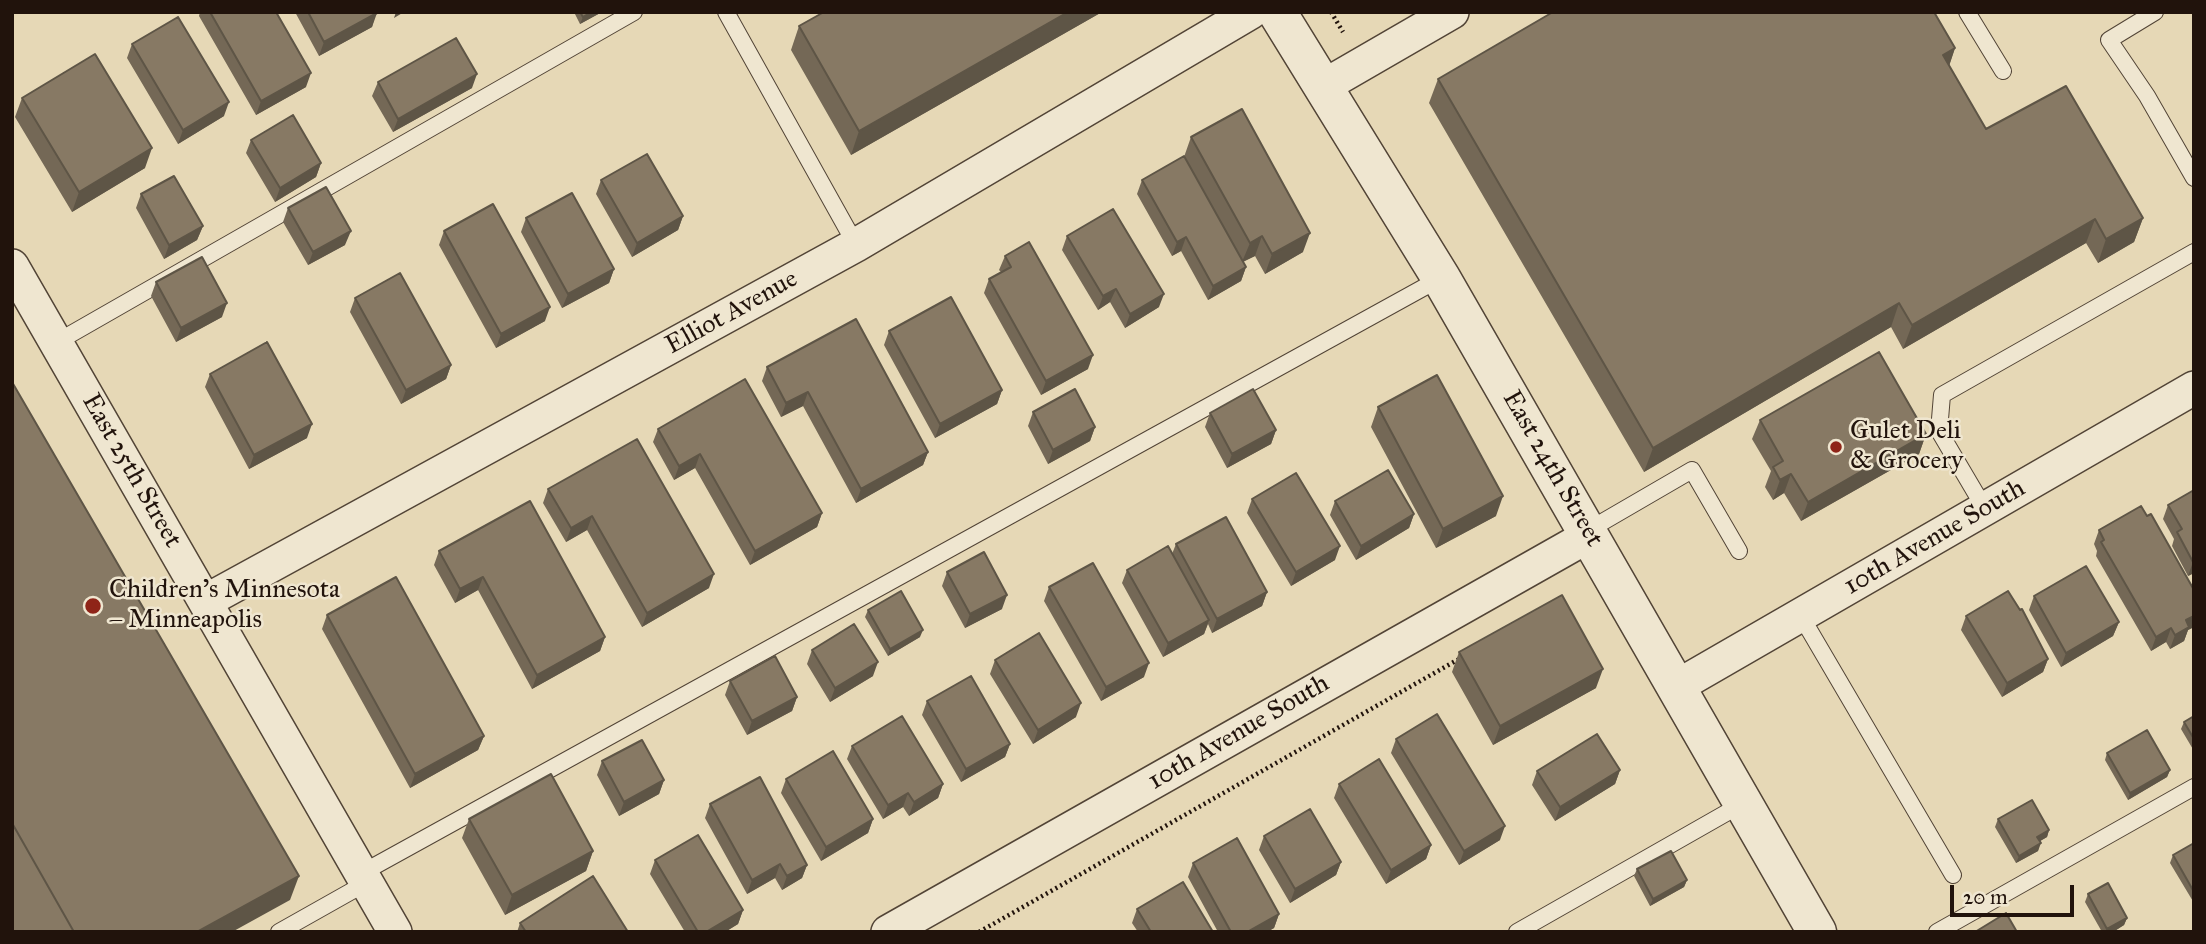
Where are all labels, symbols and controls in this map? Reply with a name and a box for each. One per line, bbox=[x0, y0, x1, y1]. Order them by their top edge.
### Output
street label: Elliot Avenue bbox=[661, 264, 803, 362]
street label: East 24th Street bbox=[1495, 385, 1609, 553]
street label: East 25th Street bbox=[74, 389, 188, 553]
place label: Gulet Deli & Grocery bbox=[1850, 416, 1963, 478]
marker: Gulet Deli & Grocery bbox=[1828, 439, 1844, 455]
street label: 10th Avenue South bbox=[1839, 473, 2031, 603]
place label: Children’s Minnesota – Minneapolis bbox=[109, 575, 340, 636]
marker: Children’s Minnesota – Minneapolis bbox=[83, 596, 103, 616]
street label: 10th Avenue South bbox=[1143, 668, 1335, 798]
scale bar bbox=[1954, 870, 2078, 914]
text: 20 m bbox=[1963, 884, 2008, 910]

